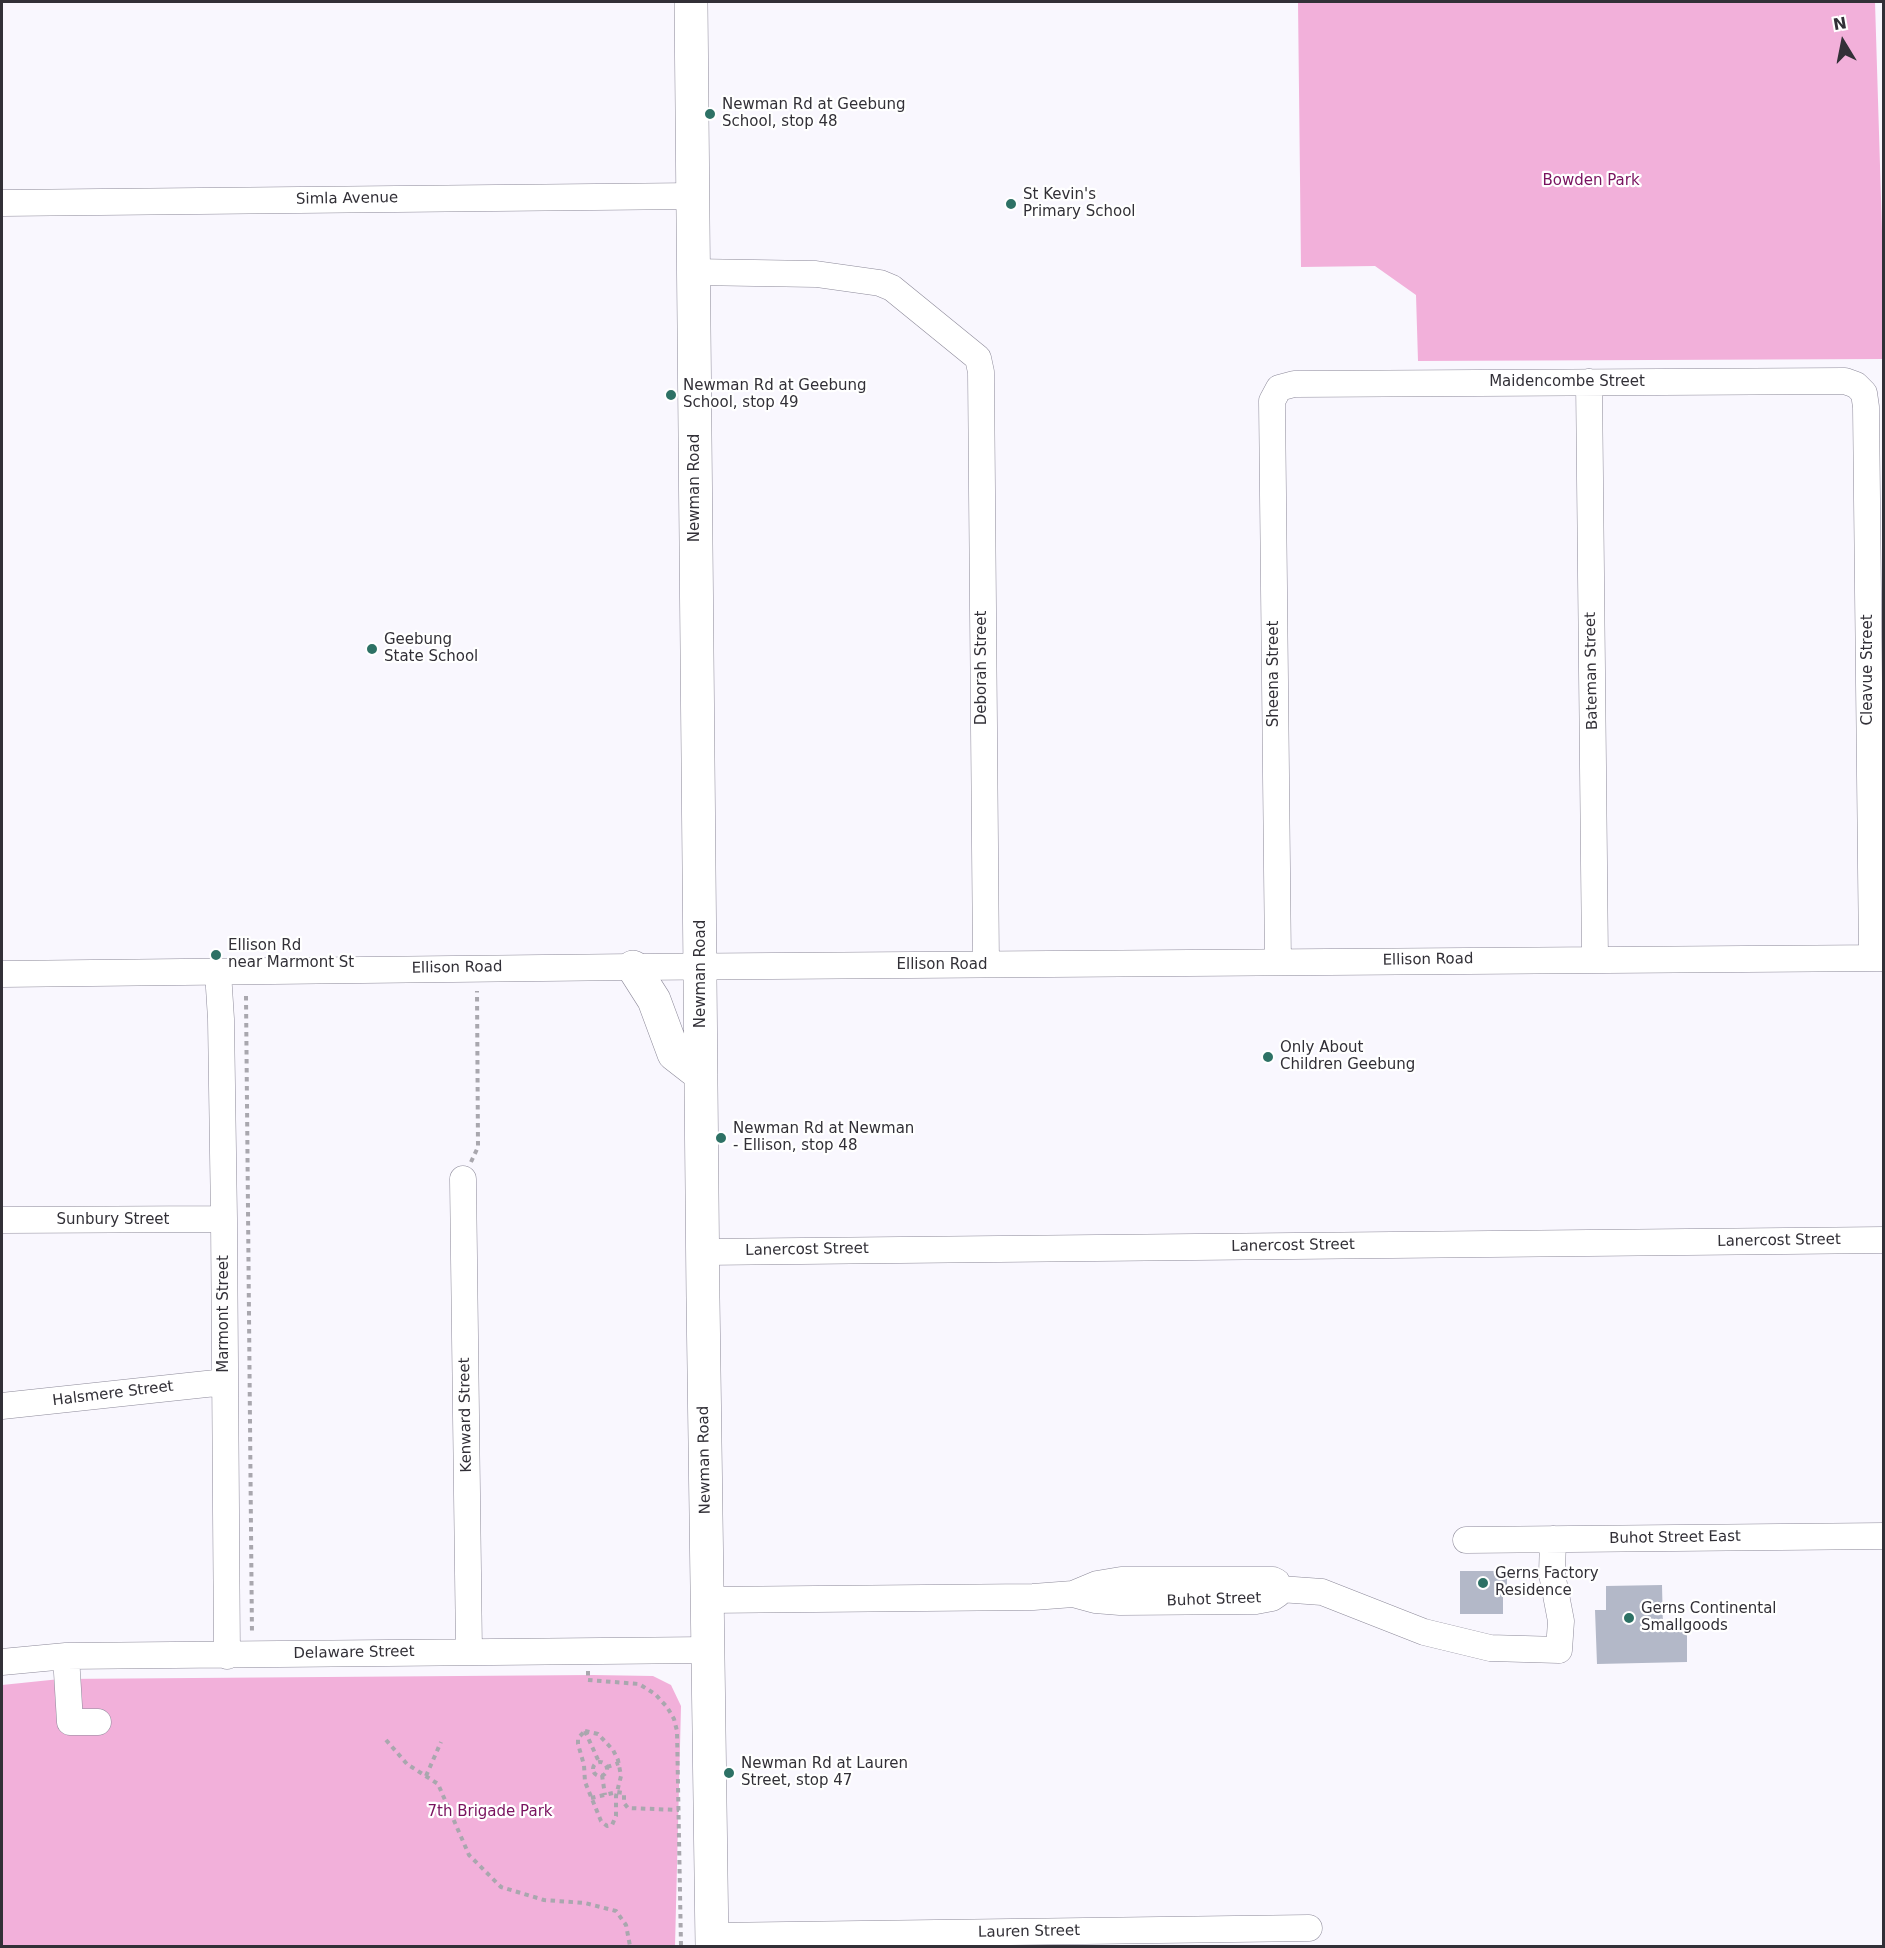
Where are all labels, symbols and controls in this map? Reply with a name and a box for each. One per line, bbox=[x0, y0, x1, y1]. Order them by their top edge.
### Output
north arrow bbox=[1813, 12, 1873, 72]
text: N bbox=[1832, 13, 1848, 34]
place label: Newman Rd at Geebung School, stop 48 bbox=[722, 96, 905, 131]
marker: Newman Rd at Geebung School, stop 48 bbox=[703, 107, 717, 121]
park label: Bowden Park bbox=[1542, 172, 1640, 190]
place label: St Kevin's Primary School bbox=[1023, 186, 1136, 221]
street label: Simla Avenue bbox=[296, 189, 398, 209]
marker: St Kevin's Primary School bbox=[1004, 197, 1018, 211]
street label: Maidencombe Street bbox=[1489, 373, 1645, 391]
place label: Newman Rd at Geebung School, stop 49 bbox=[683, 377, 866, 412]
marker: Newman Rd at Geebung School, stop 49 bbox=[664, 388, 678, 402]
street label: Newman Road bbox=[686, 434, 704, 542]
street label: Deborah Street bbox=[973, 611, 991, 725]
street label: Bateman Street bbox=[1582, 612, 1602, 730]
street label: Cleavue Street bbox=[1859, 614, 1877, 726]
street label: Sheena Street bbox=[1265, 621, 1283, 727]
place label: Geebung State School bbox=[384, 631, 478, 666]
marker: Geebung State School bbox=[365, 642, 379, 656]
street label: Newman Road bbox=[692, 920, 710, 1028]
place label: Ellison Rd near Marmont St bbox=[228, 937, 354, 972]
marker: Ellison Rd near Marmont St bbox=[209, 948, 223, 962]
street label: Ellison Road bbox=[1382, 950, 1474, 970]
street label: Ellison Road bbox=[897, 956, 987, 974]
street label: Ellison Road bbox=[411, 958, 503, 978]
place label: Only About Children Geebung bbox=[1280, 1039, 1415, 1074]
marker: Only About Children Geebung bbox=[1261, 1050, 1275, 1064]
place label: Newman Rd at Newman - Ellison, stop 48 bbox=[733, 1120, 914, 1155]
marker: Newman Rd at Newman - Ellison, stop 48 bbox=[714, 1131, 728, 1145]
street label: Sunbury Street bbox=[57, 1211, 169, 1229]
street label: Lanercost Street bbox=[1717, 1231, 1841, 1251]
street label: Lanercost Street bbox=[1231, 1236, 1355, 1256]
street label: Lanercost Street bbox=[745, 1240, 869, 1260]
street label: Marmont Street bbox=[215, 1255, 233, 1373]
street label: Kenward Street bbox=[456, 1357, 476, 1473]
street label: Halsmere Street bbox=[52, 1378, 174, 1410]
street label: Newman Road bbox=[695, 1406, 715, 1514]
street label: Buhot Street East bbox=[1609, 1528, 1741, 1548]
place label: Gerns Factory Residence bbox=[1495, 1565, 1599, 1600]
marker: Gerns Factory Residence bbox=[1476, 1576, 1490, 1590]
street label: Buhot Street bbox=[1166, 1589, 1262, 1611]
place label: Gerns Continental Smallgoods bbox=[1641, 1600, 1777, 1635]
marker: Gerns Continental Smallgoods bbox=[1622, 1611, 1636, 1625]
street label: Delaware Street bbox=[293, 1643, 415, 1663]
place label: Newman Rd at Lauren Street, stop 47 bbox=[741, 1755, 908, 1790]
marker: Newman Rd at Lauren Street, stop 47 bbox=[722, 1766, 736, 1780]
park label: 7th Brigade Park bbox=[428, 1803, 552, 1821]
street label: Lauren Street bbox=[978, 1922, 1080, 1942]

